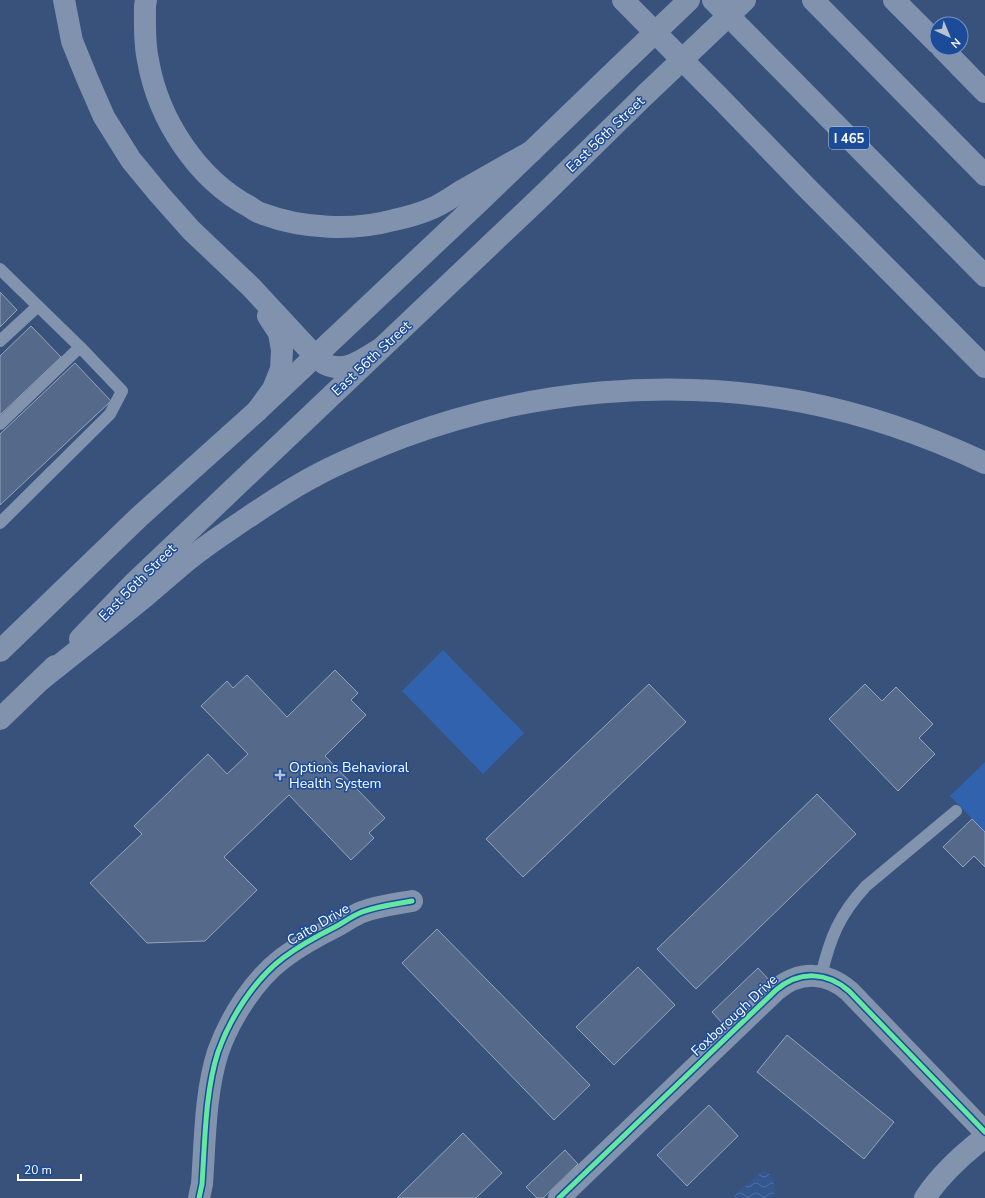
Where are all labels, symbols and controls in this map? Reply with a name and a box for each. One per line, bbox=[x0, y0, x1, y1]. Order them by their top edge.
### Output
north arrow bbox=[929, 16, 969, 56]
text: N bbox=[947, 35, 964, 51]
street label: East 56th Street bbox=[562, 92, 649, 177]
road number: I 465 bbox=[829, 127, 869, 149]
street label: East 56th Street bbox=[328, 317, 415, 400]
street label: East 56th Street bbox=[95, 539, 180, 625]
place label: Options Behavioral Health System bbox=[289, 758, 410, 793]
marker: Options Behavioral Health System bbox=[274, 769, 286, 781]
street label: Caito Drive bbox=[284, 899, 353, 950]
street label: Foxborough Drive bbox=[687, 970, 782, 1060]
scale bar bbox=[18, 1156, 81, 1182]
text: 20 m bbox=[24, 1162, 52, 1178]

